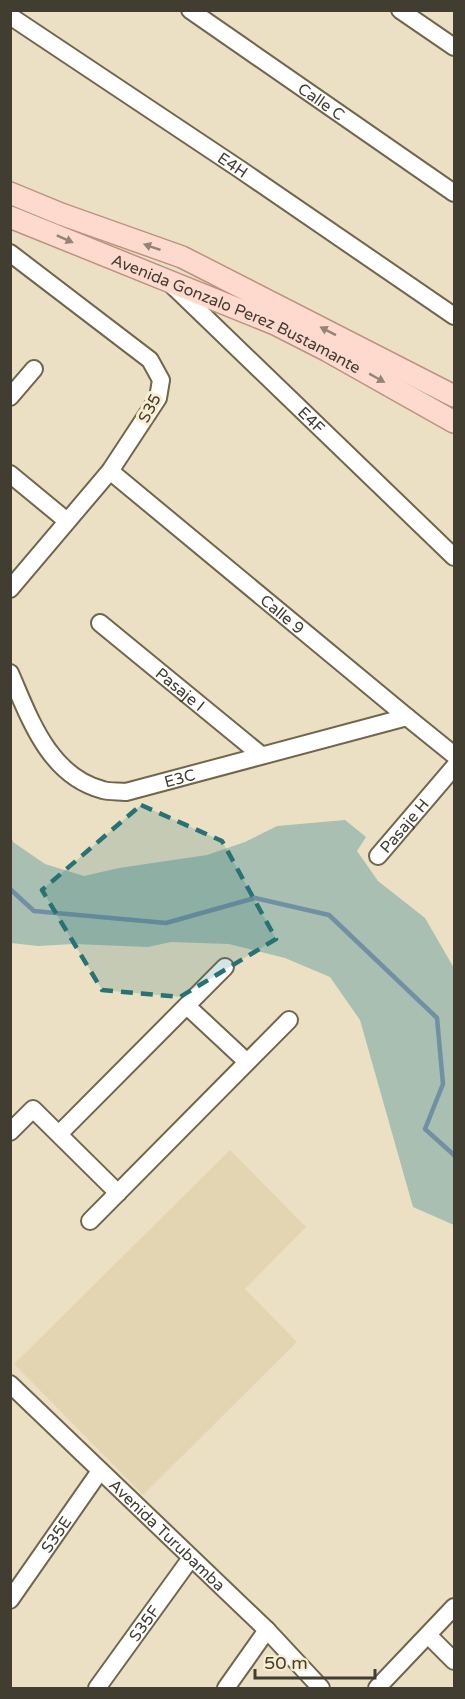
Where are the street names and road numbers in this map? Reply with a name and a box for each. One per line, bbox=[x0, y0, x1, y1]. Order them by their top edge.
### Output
street label: Calle C bbox=[294, 79, 348, 125]
street label: E4H bbox=[213, 148, 251, 183]
street label: Avenida Gonzalo Perez Bustamante bbox=[108, 250, 364, 378]
street label: S35 bbox=[134, 391, 166, 426]
street label: E4F bbox=[293, 403, 329, 438]
street label: Calle 9 bbox=[256, 591, 308, 639]
street label: Pasaje I bbox=[151, 664, 209, 716]
street label: E3C bbox=[162, 765, 198, 792]
street label: Pasaje H bbox=[376, 795, 434, 858]
street label: Avenida Turubamba bbox=[105, 1475, 229, 1596]
street label: S35E bbox=[37, 1513, 76, 1557]
street label: S35F bbox=[125, 1602, 165, 1646]

